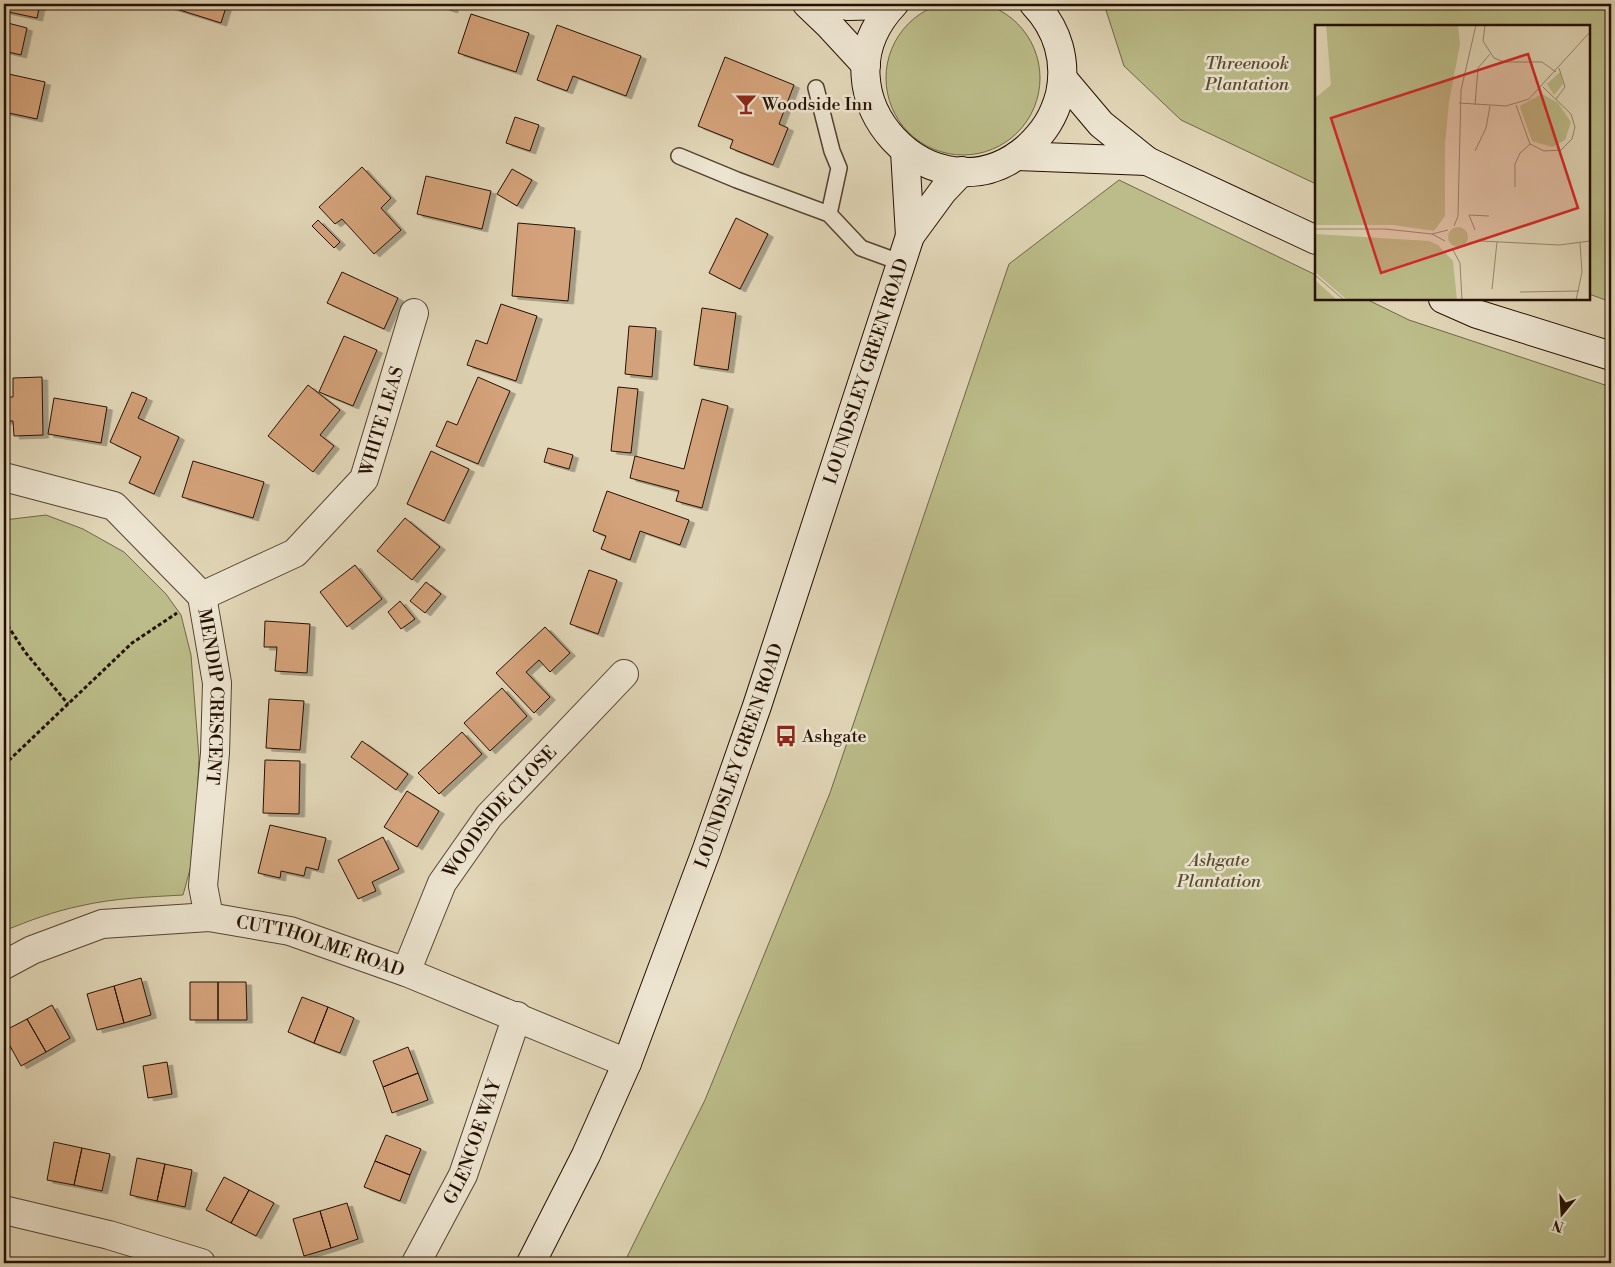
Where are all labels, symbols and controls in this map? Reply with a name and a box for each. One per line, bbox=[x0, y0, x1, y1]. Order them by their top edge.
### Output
inset map bbox=[1315, 25, 1590, 300]
park label: Threenook Plantation bbox=[1204, 52, 1290, 96]
bar icon: Woodside Inn bbox=[733, 91, 759, 117]
place label: Woodside Inn bbox=[761, 93, 873, 116]
street label: LOUNDSLEY GREEN ROAD bbox=[819, 255, 914, 487]
street label: WHITE LEAS bbox=[354, 364, 409, 480]
street label: MENDIP CRESCENT bbox=[192, 607, 228, 786]
street label: LOUNDSLEY GREEN ROAD bbox=[690, 640, 789, 872]
bus stop icon: Ashgate bbox=[773, 723, 799, 749]
place label: Ashgate bbox=[801, 725, 867, 748]
street label: WOODSIDE CLOSE bbox=[438, 741, 562, 883]
park label: Ashgate Plantation bbox=[1176, 849, 1262, 893]
street label: CUTTHOLME ROAD bbox=[234, 911, 408, 983]
street label: GLENCOE WAY bbox=[438, 1076, 507, 1209]
north arrow bbox=[1538, 1190, 1588, 1240]
text: N bbox=[1550, 1215, 1566, 1236]

